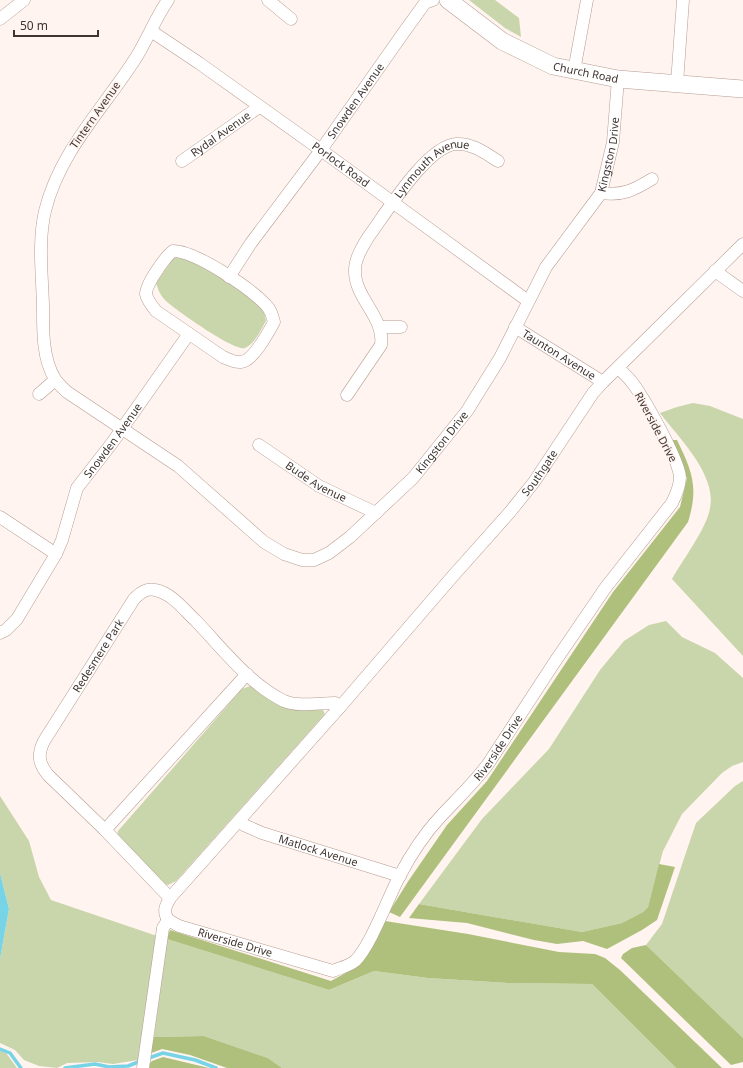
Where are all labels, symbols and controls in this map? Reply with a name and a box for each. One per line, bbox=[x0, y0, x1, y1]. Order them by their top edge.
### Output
scale bar bbox=[14, 12, 98, 38]
text: 50 m bbox=[20, 17, 48, 34]
street label: Church Road bbox=[552, 58, 620, 86]
street label: Snowden Avenue bbox=[323, 60, 387, 141]
street label: Tintern Avenue bbox=[66, 78, 123, 151]
street label: Rydal Avenue bbox=[187, 107, 253, 160]
street label: Kingston Drive bbox=[593, 117, 622, 193]
street label: Lynmouth Avenue bbox=[391, 136, 471, 201]
street label: Porlock Road bbox=[309, 138, 373, 190]
street label: Taunton Avenue bbox=[520, 325, 599, 383]
street label: Riverside Drive bbox=[632, 389, 681, 464]
street label: Snowden Avenue bbox=[80, 400, 145, 481]
street label: Kingston Drive bbox=[412, 408, 471, 476]
street label: Southgate bbox=[518, 446, 560, 499]
street label: Bude Avenue bbox=[283, 457, 349, 505]
street label: Redesmere Park bbox=[69, 616, 127, 695]
street label: Riverside Drive bbox=[470, 711, 526, 784]
street label: Matlock Avenue bbox=[277, 831, 360, 869]
street label: Riverside Drive bbox=[196, 924, 274, 960]

